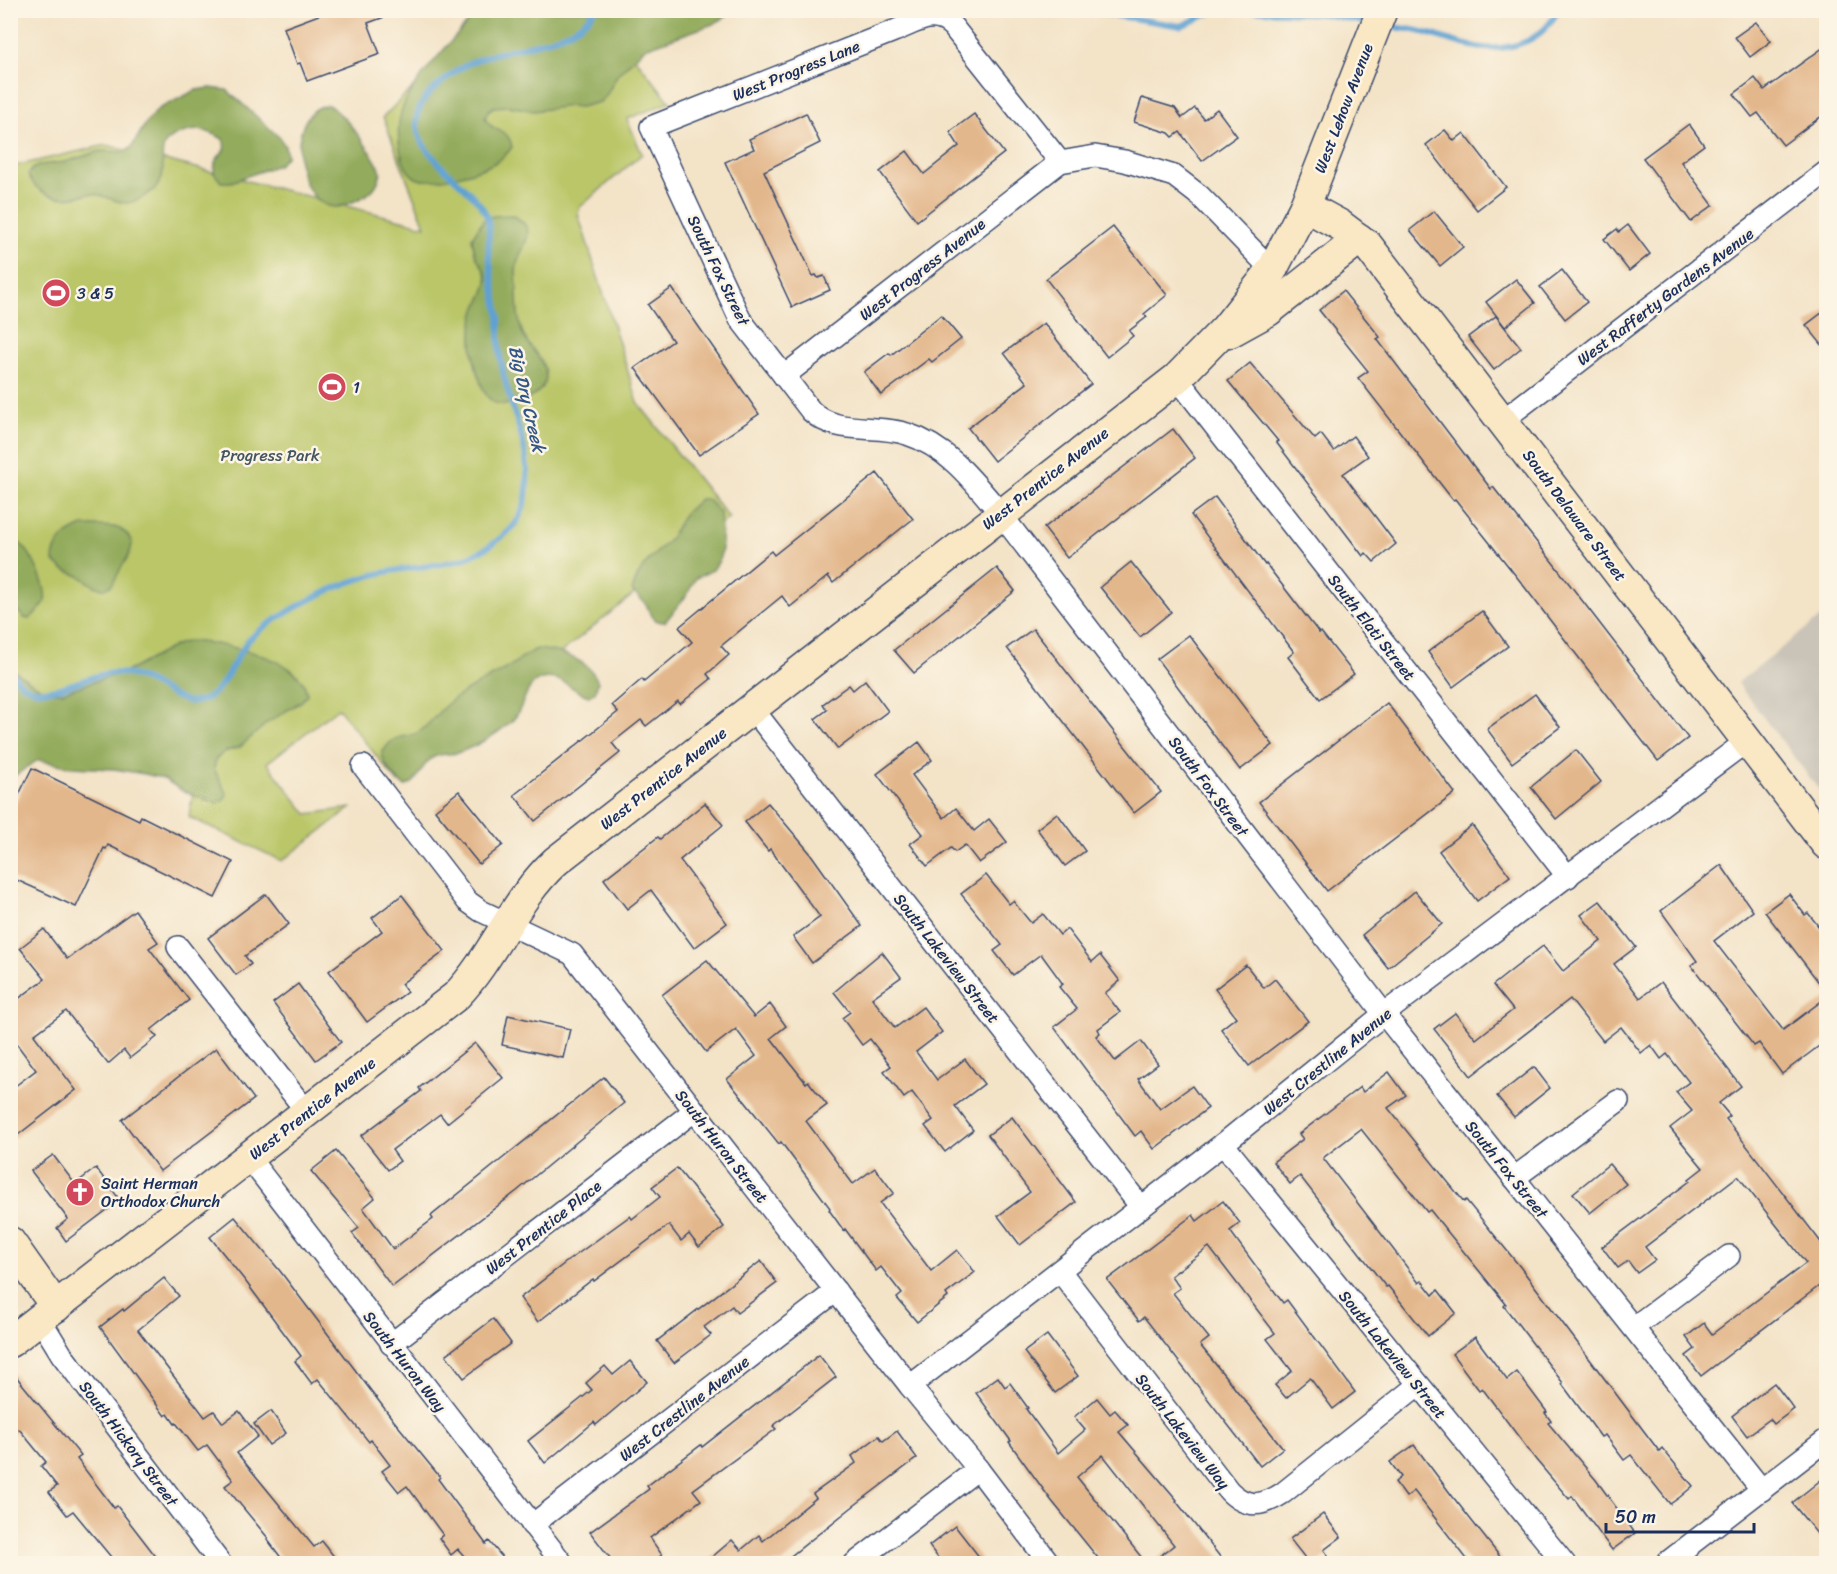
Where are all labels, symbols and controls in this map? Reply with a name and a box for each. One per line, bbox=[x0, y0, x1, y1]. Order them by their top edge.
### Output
street label: West Progress Lane bbox=[728, 32, 865, 109]
street label: West Lehow Avenue bbox=[1305, 39, 1382, 177]
street label: South Fox Street bbox=[679, 210, 758, 331]
street label: West Progress Avenue bbox=[852, 210, 992, 328]
street label: West Rafferty Gardens Avenue bbox=[1570, 220, 1760, 373]
sports icon: 3 & 5 bbox=[40, 277, 72, 309]
place label: 3 & 5 bbox=[77, 279, 114, 308]
water label: Big Dry Creek bbox=[499, 343, 555, 458]
sports icon: 1 bbox=[316, 371, 348, 403]
place label: 1 bbox=[353, 373, 360, 402]
street label: West Prentice Avenue bbox=[975, 419, 1115, 538]
park label: Progress Park bbox=[221, 441, 320, 470]
street label: South Delaware Street bbox=[1515, 443, 1634, 588]
street label: South Elati Street bbox=[1320, 567, 1423, 687]
street label: West Prentice Avenue bbox=[593, 719, 733, 838]
street label: South Fox Street bbox=[1161, 730, 1257, 843]
street label: South Lakeview Street bbox=[886, 886, 1007, 1030]
street label: West Crestline Avenue bbox=[1256, 1000, 1399, 1123]
street label: West Prentice Avenue bbox=[242, 1049, 382, 1168]
street label: South Huron Street bbox=[667, 1083, 776, 1210]
street label: South Fox Street bbox=[1458, 1113, 1556, 1226]
place label: Saint Herman Orthodox Church bbox=[101, 1169, 220, 1216]
street label: West Prentice Place bbox=[479, 1172, 608, 1282]
church icon: Saint Herman Orthodox Church bbox=[64, 1176, 96, 1208]
street label: South Lakeview Street bbox=[1331, 1283, 1454, 1426]
street label: South Huron Way bbox=[355, 1304, 454, 1419]
street label: West Crestline Avenue bbox=[612, 1348, 756, 1469]
street label: South Lakeview Way bbox=[1128, 1367, 1238, 1497]
street label: South Hickory Street bbox=[71, 1374, 186, 1513]
scale bar bbox=[1606, 1496, 1754, 1534]
text: 50 m bbox=[1615, 1501, 1656, 1533]

